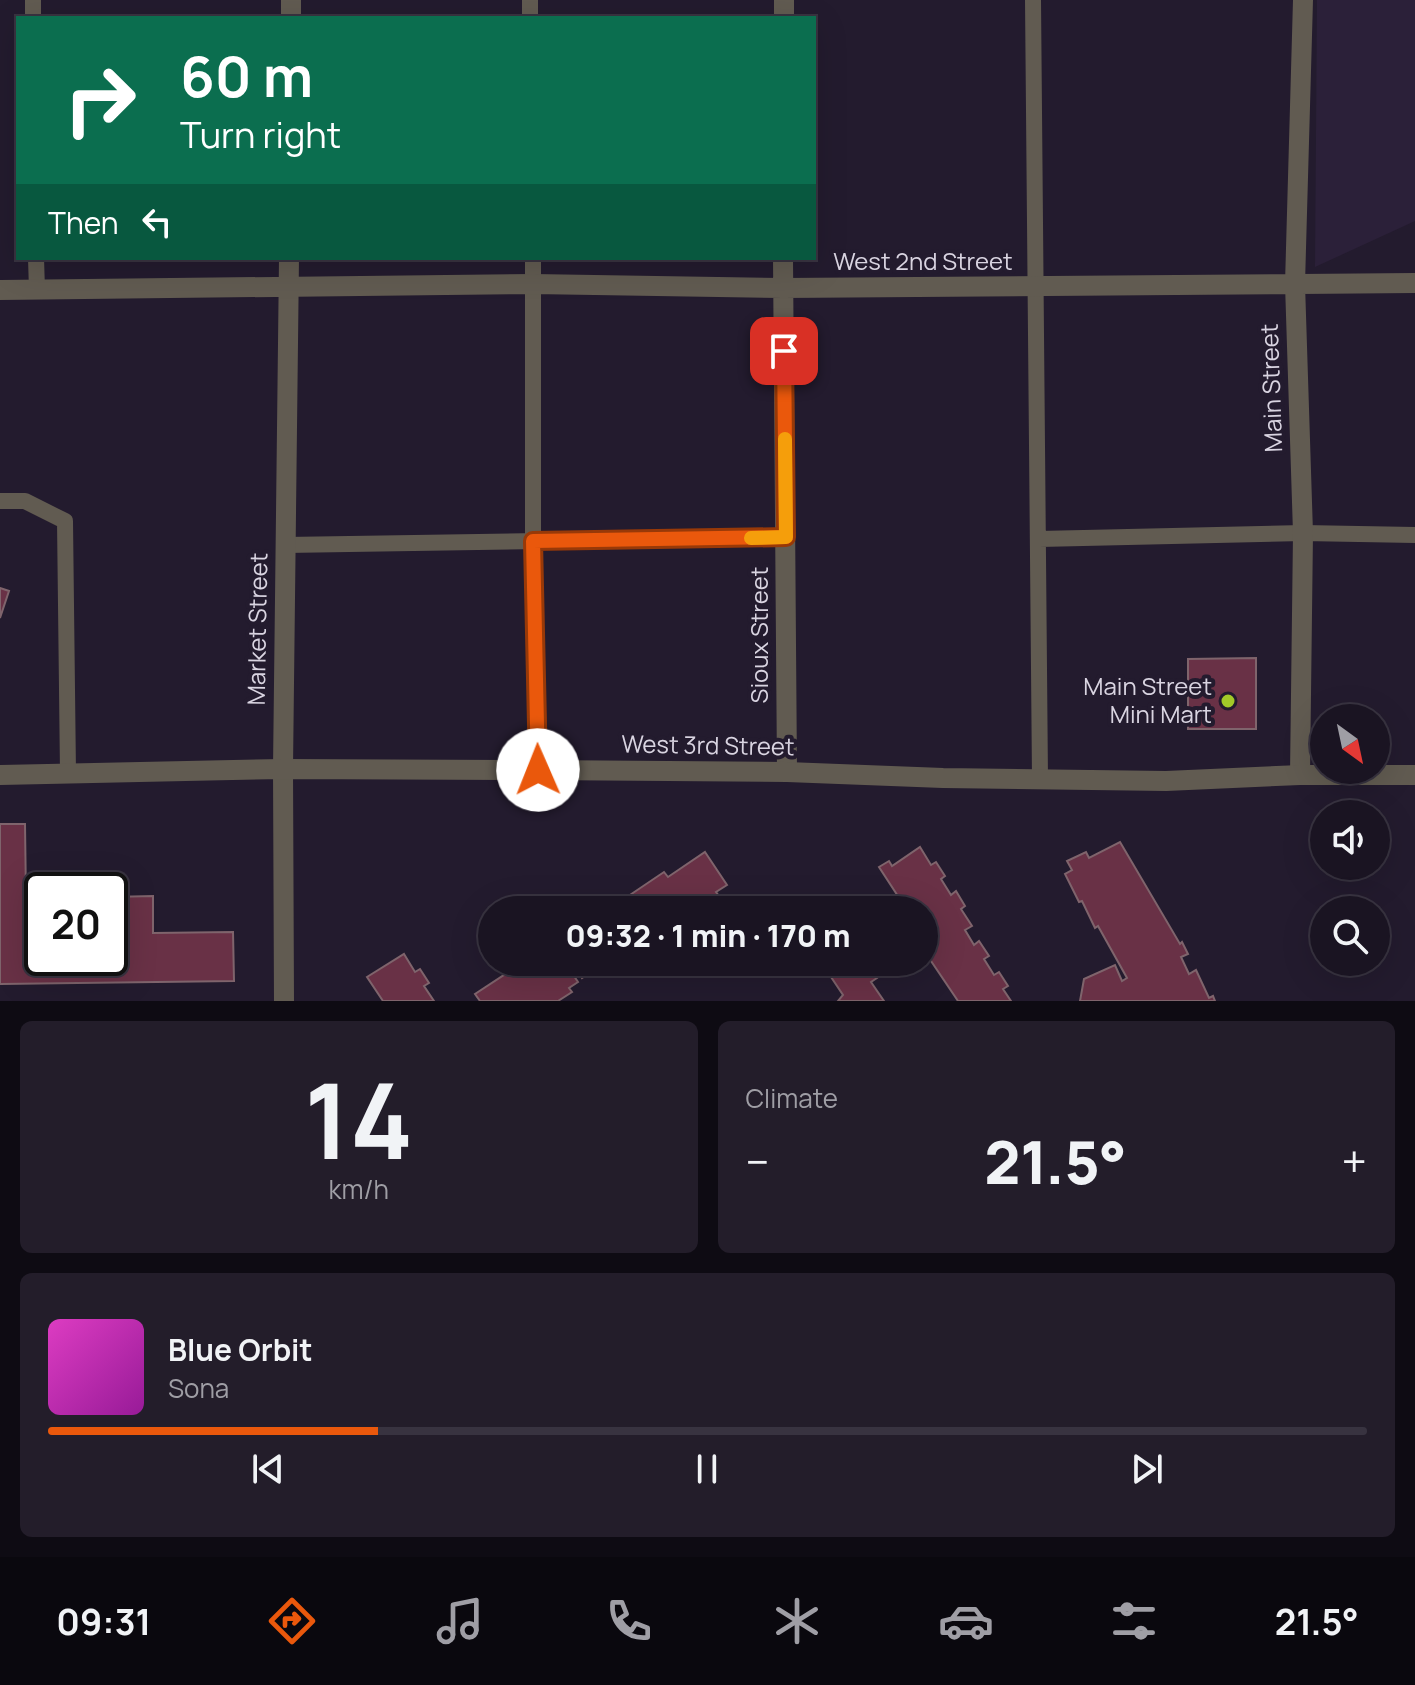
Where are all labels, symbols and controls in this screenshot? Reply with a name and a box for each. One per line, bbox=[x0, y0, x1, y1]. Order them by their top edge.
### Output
text: 60 m bbox=[180, 37, 313, 114]
icon: right bbox=[48, 48, 152, 152]
text: Turn right bbox=[180, 110, 341, 159]
icon: left bbox=[135, 200, 179, 244]
text: Then bbox=[48, 202, 119, 243]
street label: West 2nd Street bbox=[833, 244, 1013, 277]
pin bbox=[750, 317, 818, 385]
street label: Main Street bbox=[1252, 323, 1289, 453]
icon: arrive bbox=[762, 329, 806, 373]
street label: Market Street bbox=[239, 552, 274, 706]
street label: Sioux Street bbox=[742, 567, 775, 703]
place label: Main Street Mini Mart bbox=[1083, 669, 1212, 730]
marker: Main Street Mini Mart bbox=[1219, 692, 1237, 710]
north arrow bbox=[1310, 704, 1390, 784]
map controls bbox=[1310, 704, 1390, 976]
street label: West 3rd Street bbox=[621, 726, 795, 763]
position arrow bbox=[496, 728, 580, 812]
button: sound bbox=[1310, 800, 1390, 880]
speed limit sign: 20 bbox=[24, 872, 128, 976]
button: search bbox=[1310, 896, 1390, 976]
text: 09:32 · 1 min · 170 m bbox=[566, 915, 850, 956]
text: 14 bbox=[304, 1048, 413, 1190]
text: Climate bbox=[746, 1080, 838, 1116]
text: 21.5° bbox=[984, 1120, 1127, 1202]
text: − bbox=[746, 1131, 769, 1191]
text: + bbox=[1342, 1131, 1367, 1191]
text: km/h bbox=[329, 1171, 389, 1207]
text: Blue Orbit bbox=[168, 1329, 313, 1370]
text: Sona bbox=[168, 1370, 229, 1406]
icon: previous bbox=[246, 1447, 290, 1491]
icon: pause bbox=[685, 1447, 729, 1491]
icon: next bbox=[1125, 1447, 1169, 1491]
icon: directions bbox=[264, 1593, 320, 1649]
icon: music bbox=[432, 1593, 488, 1649]
icon: phone bbox=[601, 1593, 657, 1649]
icon: climate bbox=[769, 1593, 825, 1649]
icon: car bbox=[938, 1593, 994, 1649]
icon: filters bbox=[1106, 1593, 1162, 1649]
text: 09:31 bbox=[56, 1597, 151, 1646]
text: 21.5° bbox=[1275, 1597, 1359, 1646]

